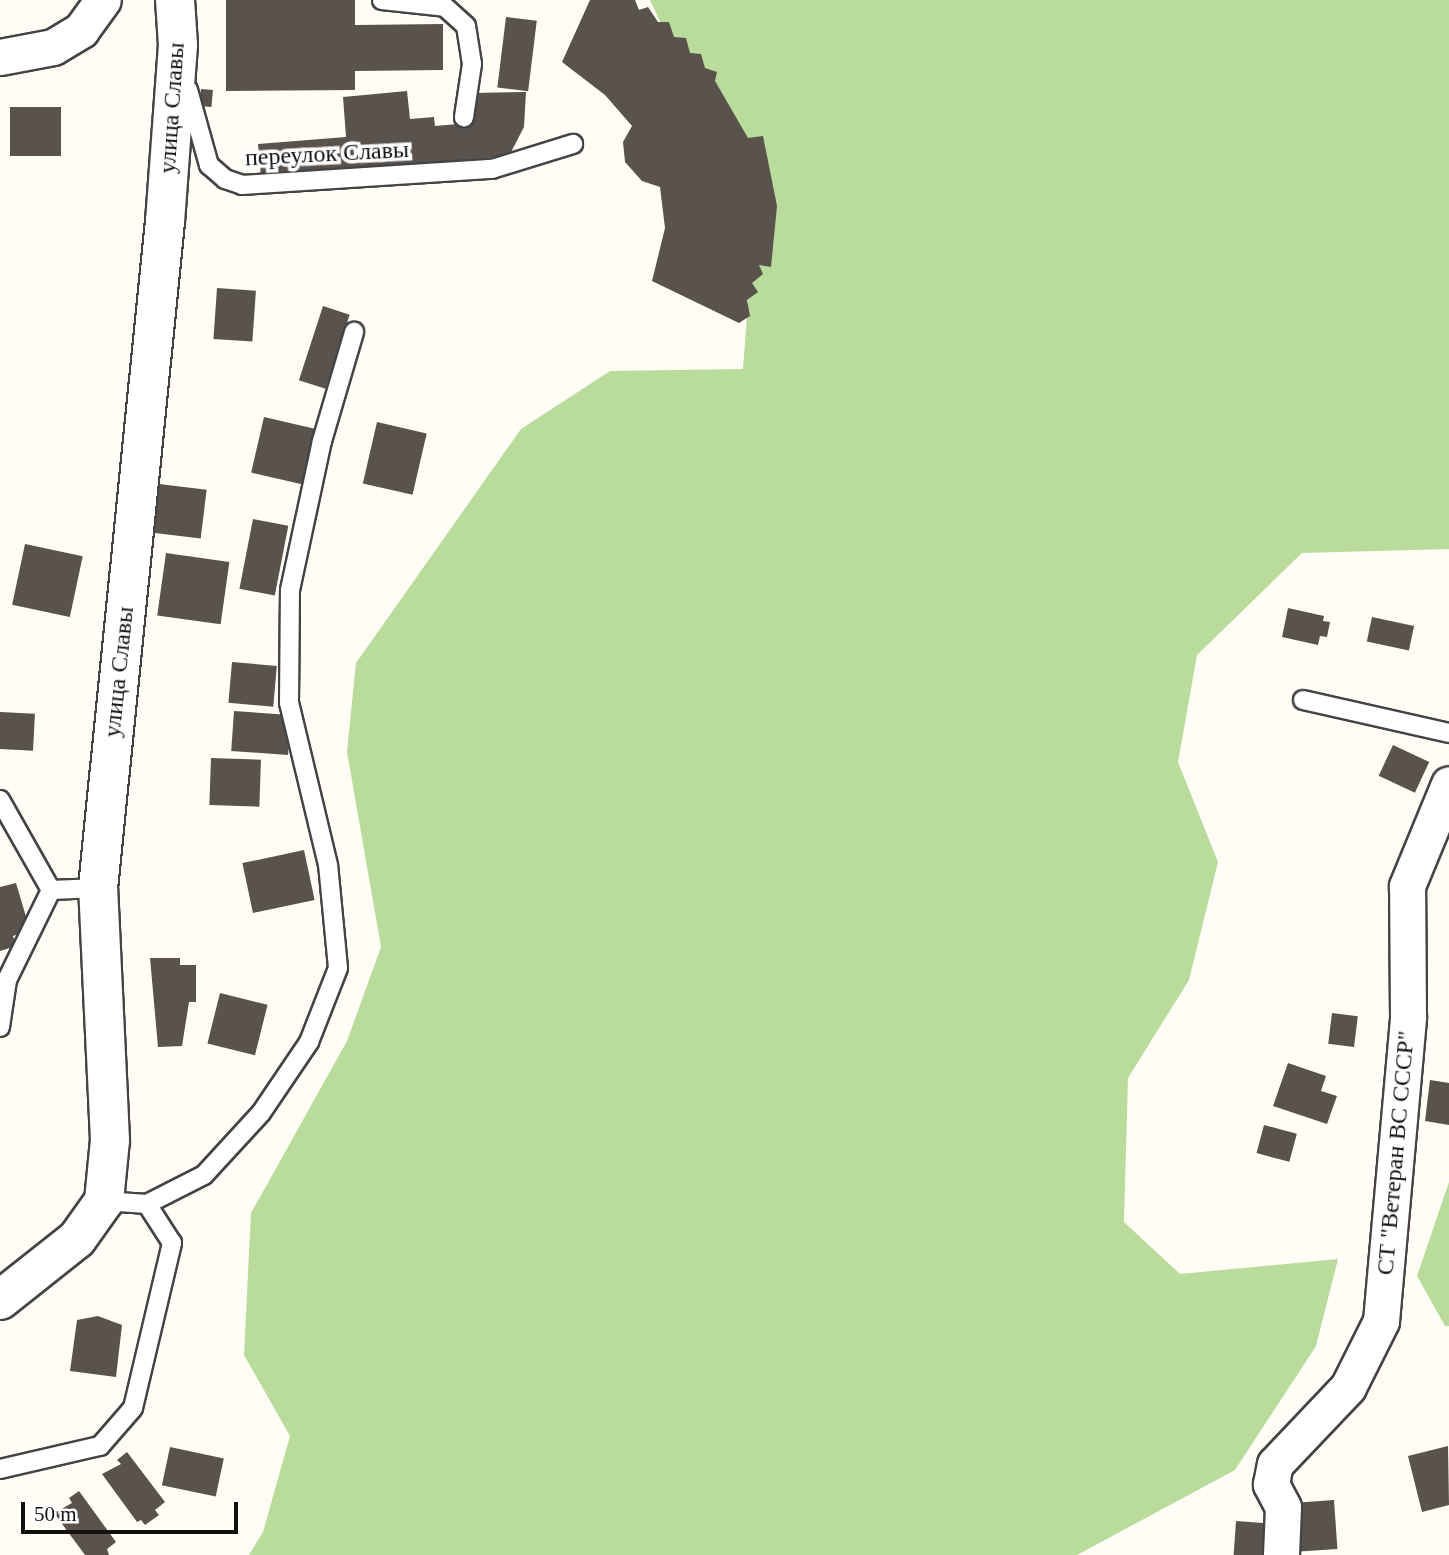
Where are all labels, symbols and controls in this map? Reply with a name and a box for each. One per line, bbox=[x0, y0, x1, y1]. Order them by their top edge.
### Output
street label: улица Славы bbox=[153, 41, 191, 175]
street label: переулок Славы bbox=[244, 135, 410, 173]
street label: улица Славы bbox=[98, 605, 140, 739]
street label: СТ "Ветеран ВС СССР" bbox=[1371, 1030, 1421, 1276]
scale bar bbox=[24, 1488, 242, 1532]
text: 50 m bbox=[34, 1502, 77, 1526]

